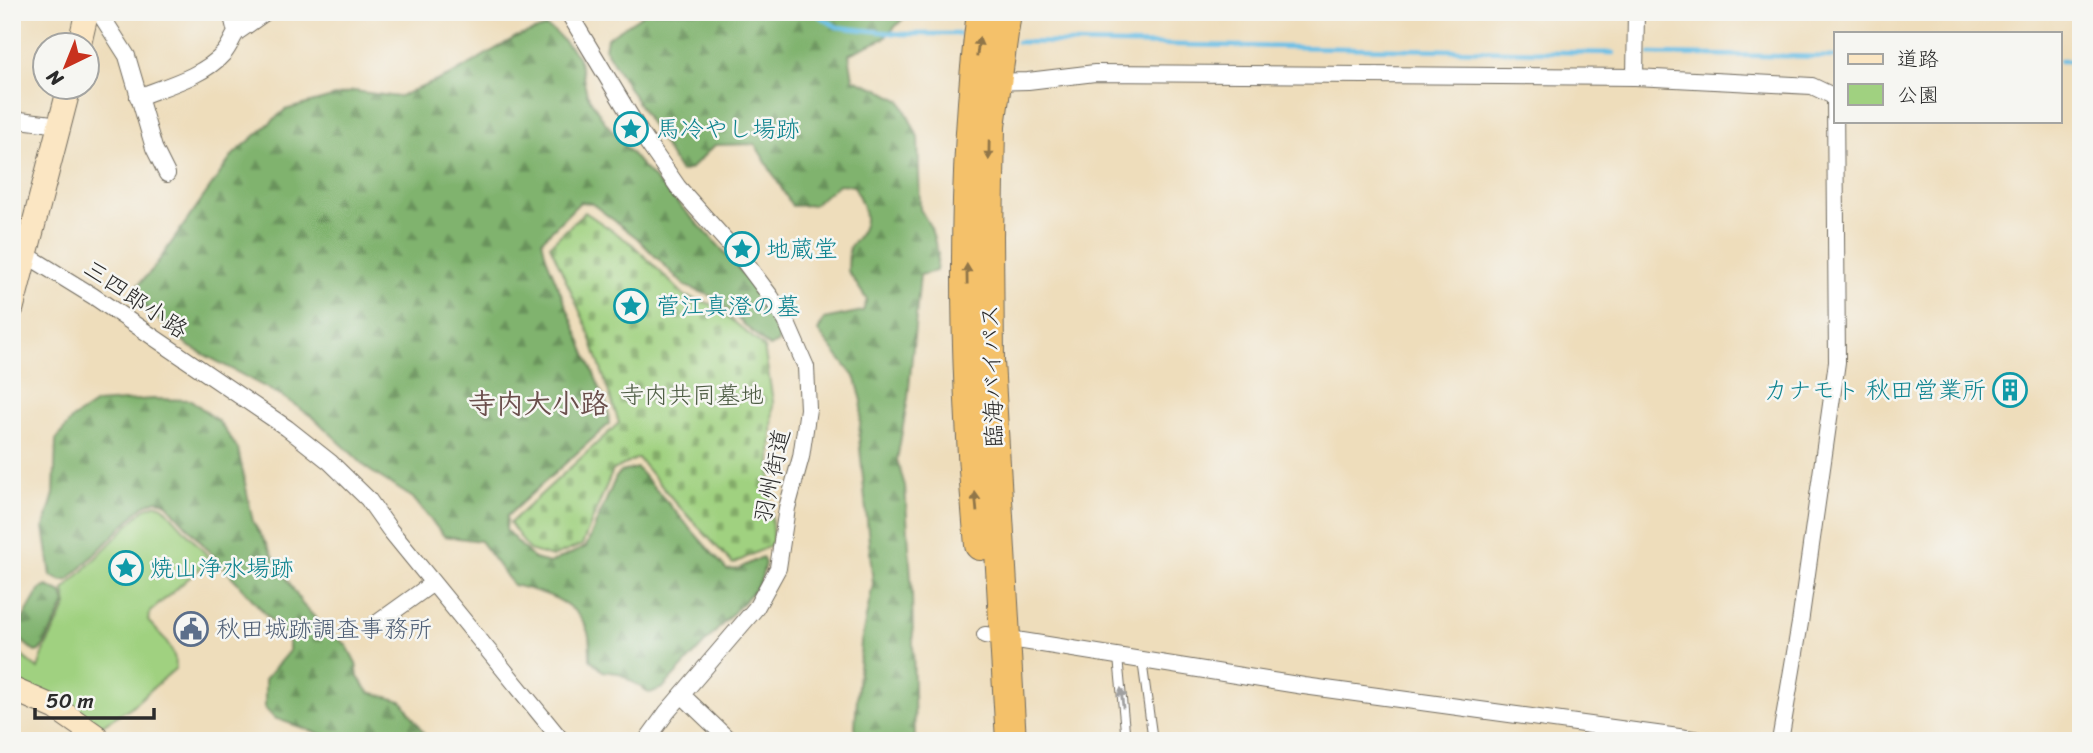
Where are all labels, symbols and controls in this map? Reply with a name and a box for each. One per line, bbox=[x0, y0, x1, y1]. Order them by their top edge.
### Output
north arrow bbox=[32, 32, 102, 102]
legend bbox=[1834, 32, 2062, 122]
one-way arrow bbox=[972, 36, 983, 58]
text: 道路 bbox=[1897, 40, 1939, 78]
text: N bbox=[38, 61, 72, 95]
text: 公園 bbox=[1897, 76, 1939, 114]
place label: 馬冷やし場跡 bbox=[656, 108, 800, 150]
place icon: 馬冷やし場跡 bbox=[612, 110, 650, 148]
one-way arrow bbox=[984, 139, 995, 161]
place label: 地蔵堂 bbox=[766, 228, 838, 270]
place icon: 地蔵堂 bbox=[723, 230, 761, 268]
street label: 三四郎小路 bbox=[75, 248, 197, 350]
one-way arrow bbox=[962, 263, 973, 285]
place label: 菅江真澄の墓 bbox=[656, 285, 800, 327]
place icon: 菅江真澄の墓 bbox=[612, 287, 650, 325]
street label: 臨海バイパス bbox=[969, 304, 1015, 448]
place label: カナモト 秋田営業所 bbox=[1764, 369, 1986, 411]
building icon: カナモト 秋田営業所 bbox=[1991, 371, 2029, 409]
park label: 寺内共同墓地 bbox=[620, 374, 764, 416]
district label: 寺内大小路 bbox=[468, 379, 608, 428]
street label: 羽州街道 bbox=[741, 425, 803, 527]
one-way arrow bbox=[970, 490, 981, 512]
place label: 焼山浄水場跡 bbox=[150, 547, 294, 589]
place icon: 焼山浄水場跡 bbox=[107, 549, 145, 587]
place label: 秋田城跡調査事務所 bbox=[216, 608, 432, 650]
public building icon: 秋田城跡調査事務所 bbox=[172, 610, 210, 648]
scale bar bbox=[35, 676, 154, 720]
text: 50 m bbox=[46, 682, 94, 720]
one-way arrow bbox=[1116, 687, 1127, 709]

